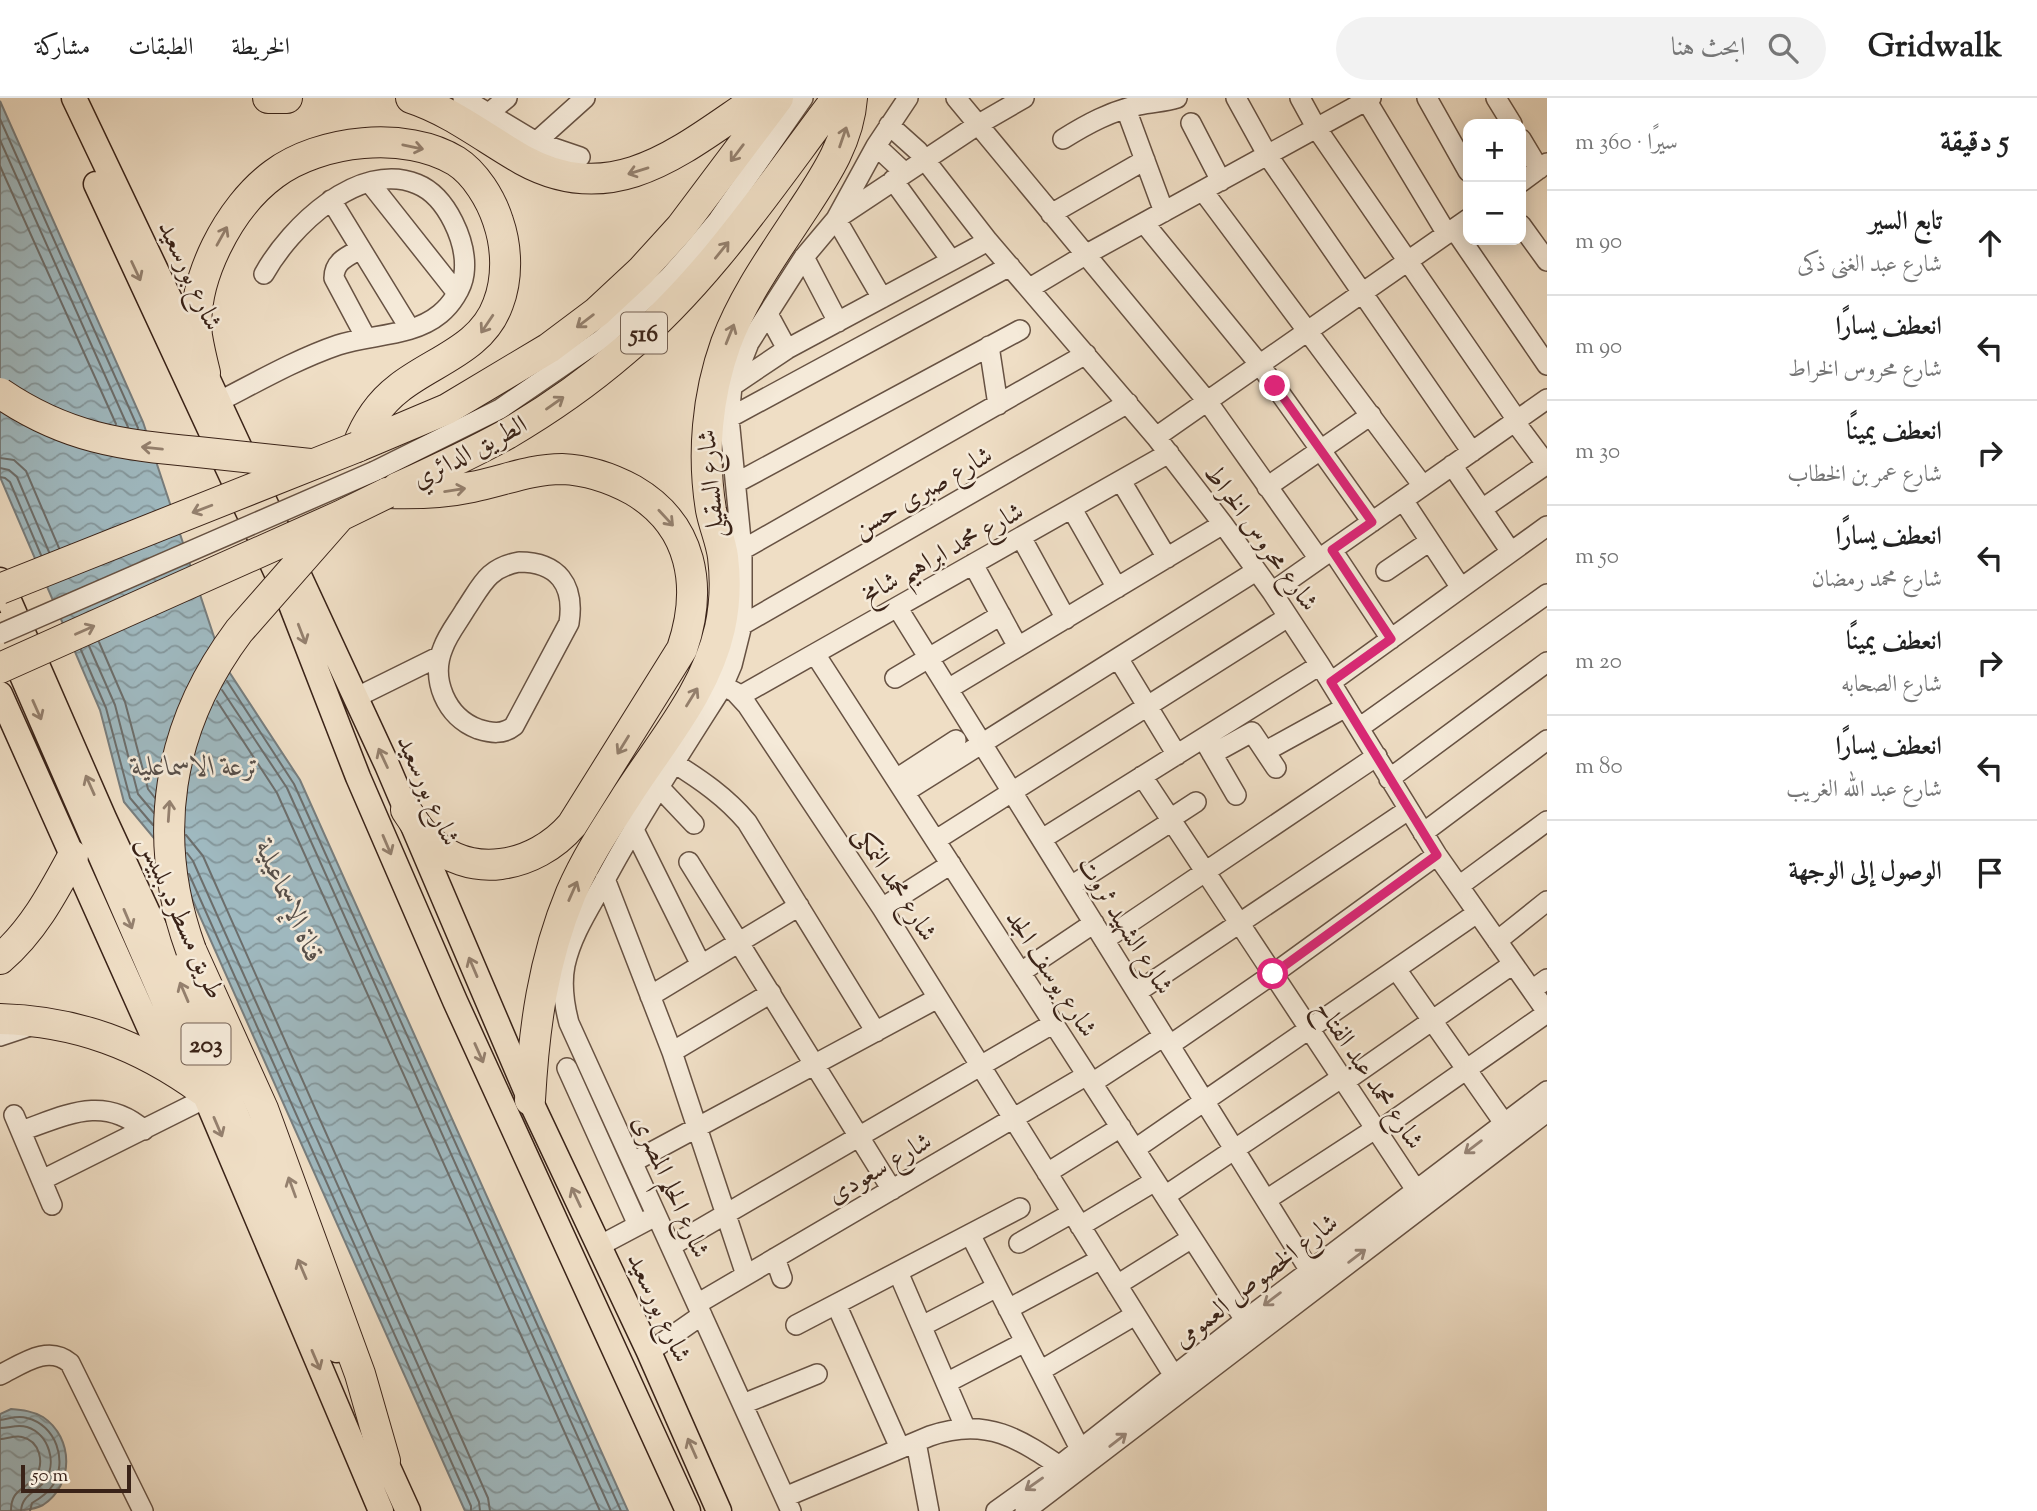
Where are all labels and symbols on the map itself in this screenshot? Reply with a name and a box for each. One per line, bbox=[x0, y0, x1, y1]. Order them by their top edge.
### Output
one-way arrow bbox=[838, 126, 850, 148]
one-way arrow bbox=[401, 140, 424, 154]
one-way arrow bbox=[729, 143, 744, 161]
one-way arrow bbox=[628, 165, 650, 178]
street label: شارع بورسعيد bbox=[146, 215, 230, 338]
one-way arrow bbox=[216, 226, 229, 247]
one-way arrow bbox=[714, 241, 729, 259]
one-way arrow bbox=[130, 260, 144, 281]
road number: 516 bbox=[621, 312, 667, 354]
one-way arrow bbox=[480, 314, 494, 333]
one-way arrow bbox=[576, 314, 595, 328]
one-way arrow bbox=[725, 323, 738, 345]
route end bbox=[1259, 370, 1290, 401]
one-way arrow bbox=[545, 396, 564, 410]
street label: الطريق الدائري bbox=[406, 407, 534, 499]
street label: شارع السقيلى bbox=[689, 428, 737, 540]
street label: شارع صبرى حسن bbox=[846, 438, 1001, 549]
one-way arrow bbox=[141, 441, 164, 454]
street label: شارع محروس الخراط bbox=[1193, 457, 1326, 620]
one-way arrow bbox=[443, 483, 466, 496]
street label: شارع محمد ابراهيم شامخ bbox=[855, 494, 1034, 619]
one-way arrow bbox=[192, 504, 214, 517]
one-way arrow bbox=[658, 509, 674, 527]
one-way arrow bbox=[297, 622, 310, 644]
one-way arrow bbox=[74, 623, 95, 636]
one-way arrow bbox=[684, 688, 699, 707]
one-way arrow bbox=[31, 699, 44, 720]
street label: شارع بورسعيد bbox=[385, 730, 468, 853]
one-way arrow bbox=[615, 734, 629, 754]
water label: ترعة الاسماعلية bbox=[129, 748, 260, 788]
one-way arrow bbox=[376, 748, 390, 769]
one-way arrow bbox=[83, 775, 96, 796]
one-way arrow bbox=[163, 800, 176, 823]
street label: شارع محمد النمكى bbox=[842, 819, 945, 950]
street label: طريق مسطرد, بلبيس bbox=[127, 830, 232, 1006]
water label: قناة الإسماعيلية bbox=[242, 832, 333, 970]
one-way arrow bbox=[382, 834, 395, 855]
street label: شارع الشهيد ثروت bbox=[1066, 850, 1181, 1003]
one-way arrow bbox=[567, 881, 580, 902]
street label: شارع يوسف الجد bbox=[994, 903, 1105, 1046]
one-way arrow bbox=[122, 907, 135, 929]
one-way arrow bbox=[466, 957, 479, 979]
route start bbox=[1257, 958, 1288, 989]
one-way arrow bbox=[177, 982, 190, 1003]
street label: شارع محمد عبد الفتاح bbox=[1302, 993, 1432, 1159]
road number: 203 bbox=[182, 1024, 230, 1064]
one-way arrow bbox=[473, 1042, 486, 1063]
street label: شارع الحلم المصرى bbox=[617, 1110, 718, 1267]
one-way arrow bbox=[212, 1116, 225, 1138]
street label: شارع سعودى bbox=[821, 1124, 940, 1215]
one-way arrow bbox=[1464, 1140, 1483, 1154]
one-way arrow bbox=[285, 1177, 298, 1199]
one-way arrow bbox=[569, 1187, 582, 1208]
street label: شارع الخصوص العمومى bbox=[1166, 1206, 1348, 1359]
street label: شارع بورسعيد bbox=[615, 1247, 699, 1370]
one-way arrow bbox=[1347, 1249, 1366, 1264]
one-way arrow bbox=[295, 1258, 308, 1280]
one-way arrow bbox=[1264, 1292, 1282, 1307]
one-way arrow bbox=[310, 1348, 323, 1370]
one-way arrow bbox=[1109, 1432, 1127, 1447]
one-way arrow bbox=[685, 1438, 698, 1460]
scale bar bbox=[21, 1462, 131, 1494]
one-way arrow bbox=[1025, 1476, 1044, 1491]

